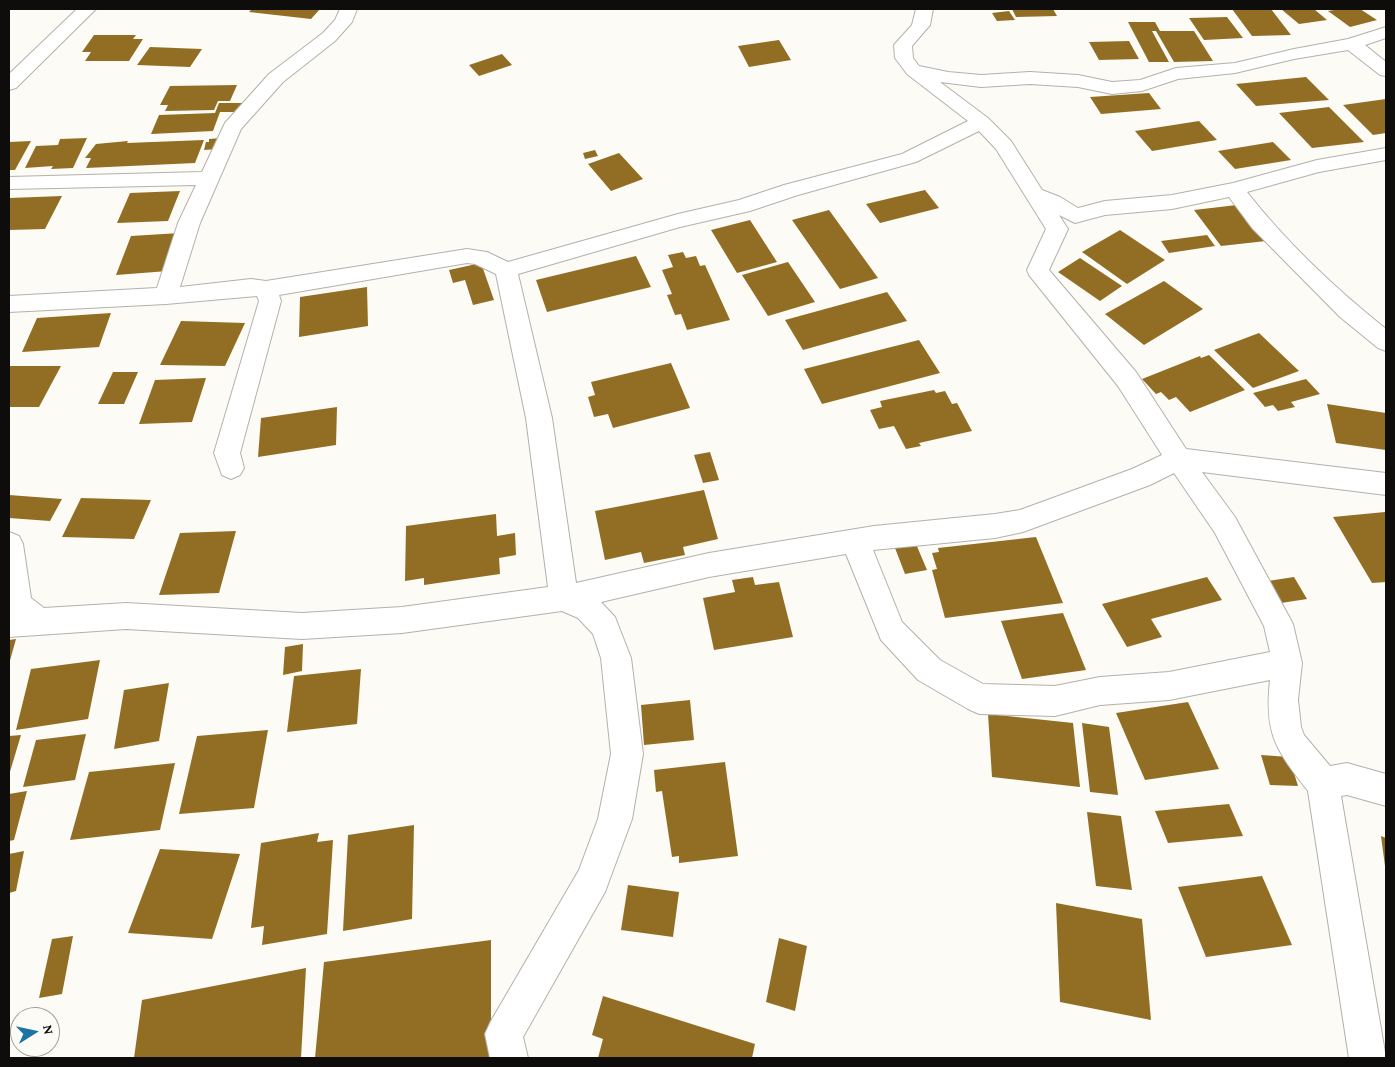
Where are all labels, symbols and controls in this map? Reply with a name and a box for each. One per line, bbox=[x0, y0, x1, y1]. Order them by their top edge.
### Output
north arrow bbox=[10, 1007, 60, 1057]
text: N bbox=[40, 1023, 57, 1036]

